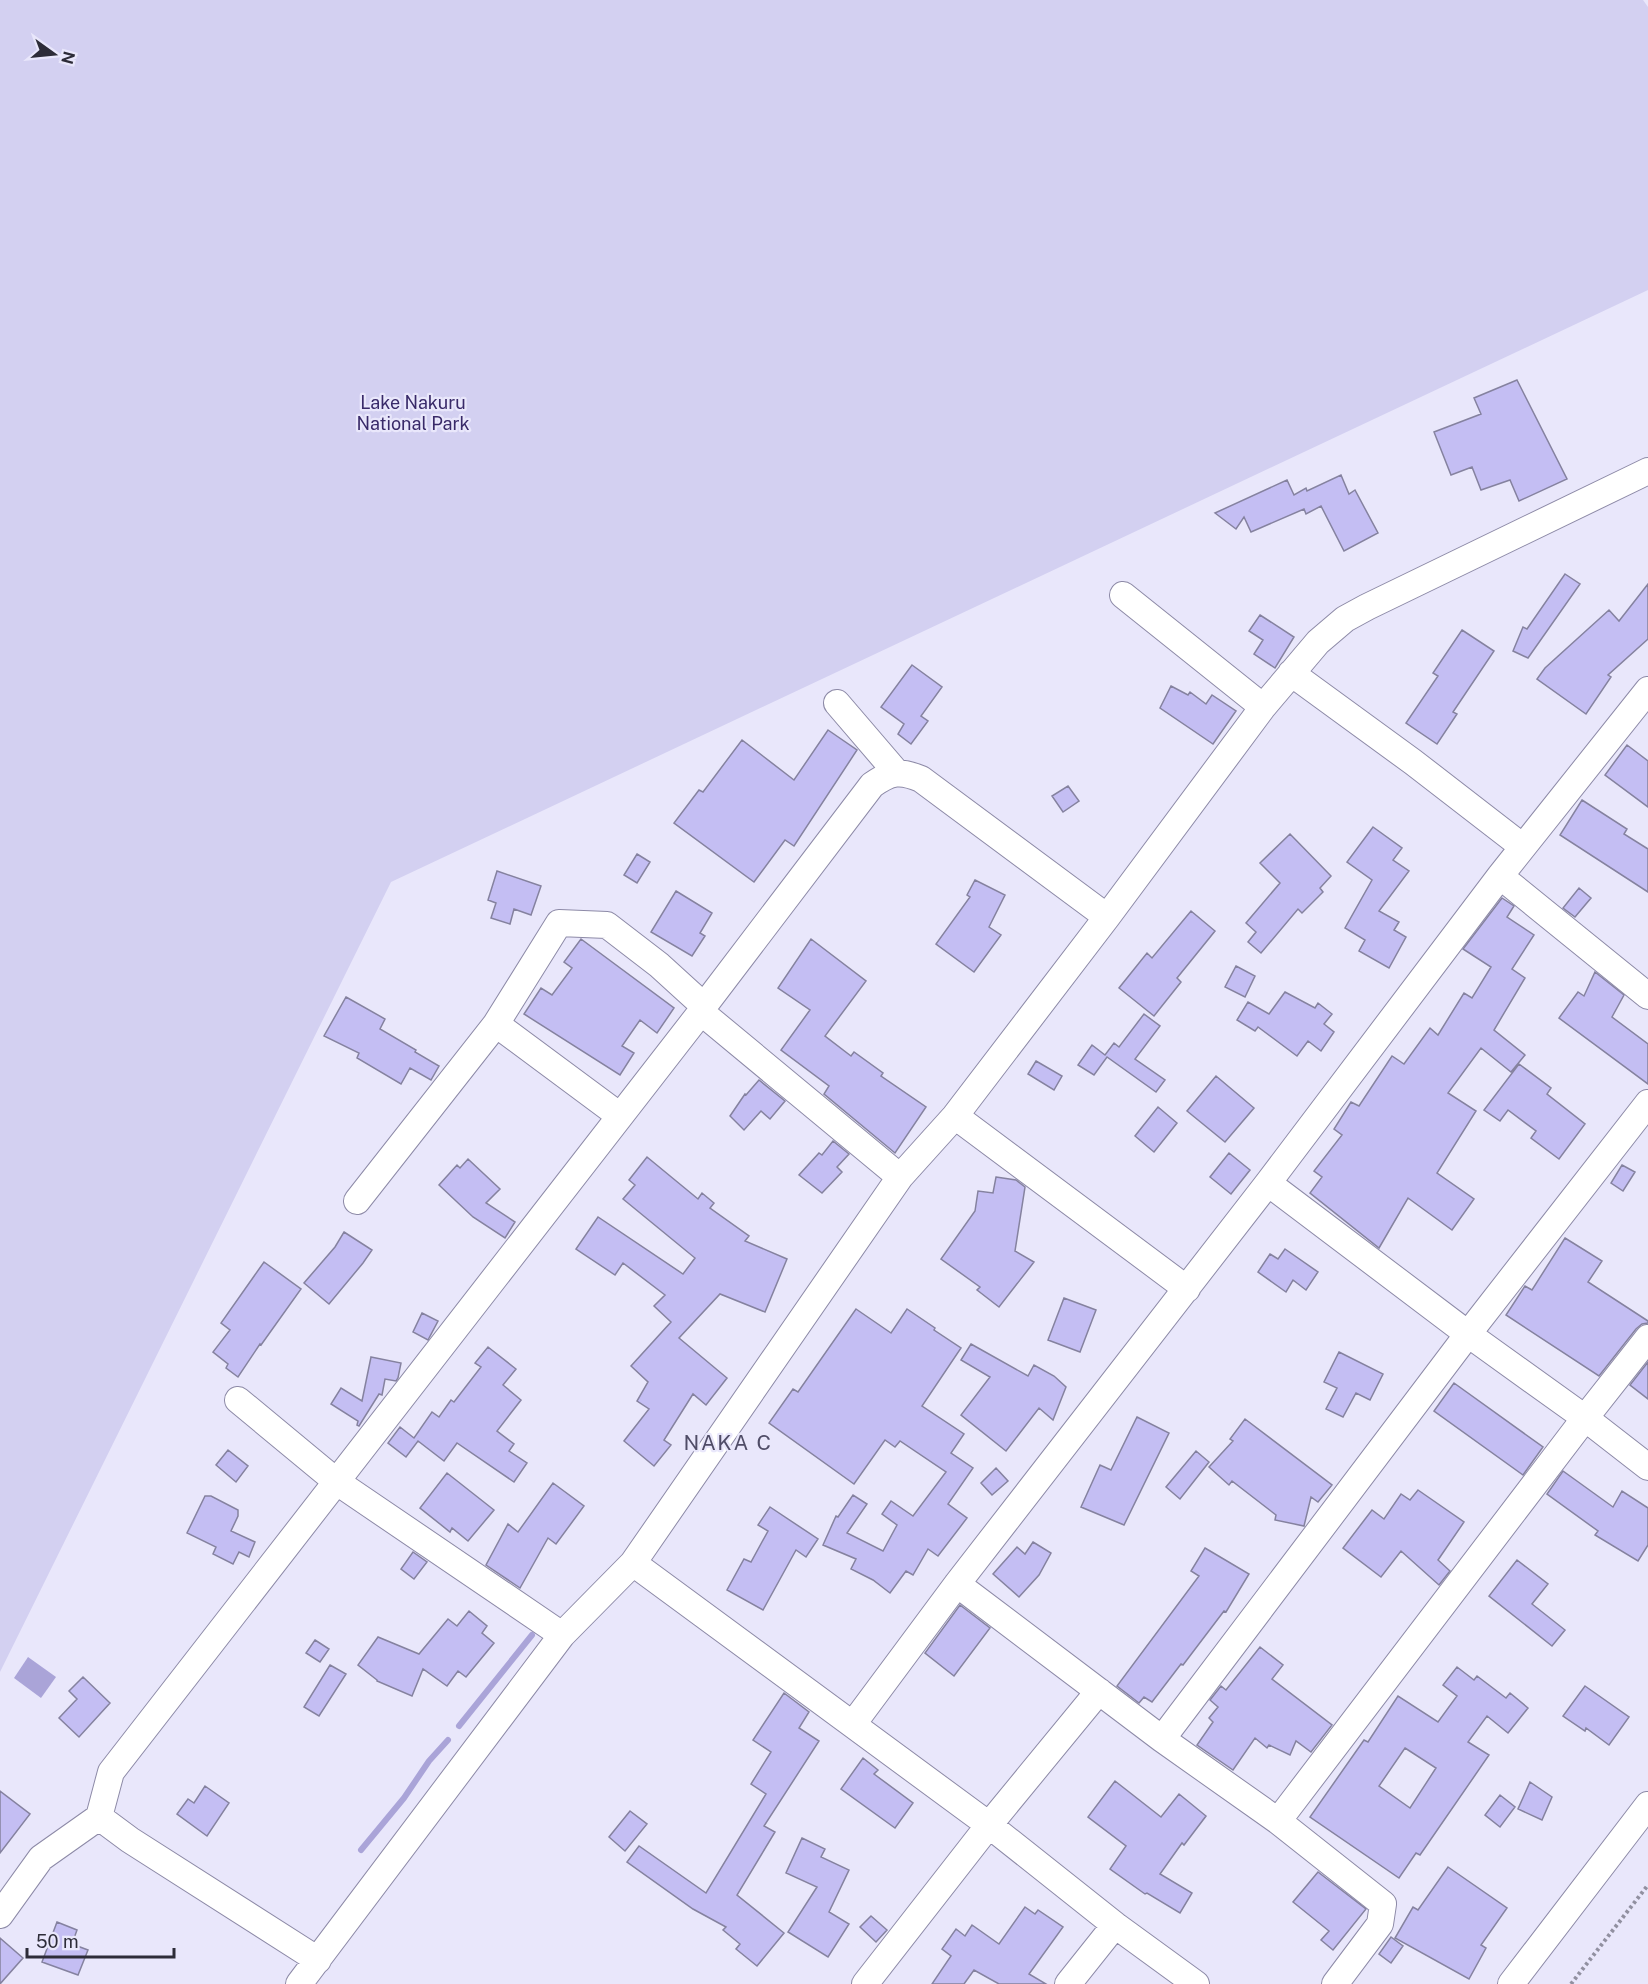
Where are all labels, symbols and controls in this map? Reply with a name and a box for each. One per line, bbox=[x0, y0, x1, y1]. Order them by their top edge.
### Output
north arrow bbox=[24, 24, 84, 84]
text: N bbox=[57, 49, 79, 66]
park label: Lake Nakuru National Park bbox=[356, 392, 470, 434]
district label: NAKA C bbox=[684, 1430, 772, 1455]
scale bar bbox=[27, 1921, 174, 1959]
text: 50 m bbox=[36, 1931, 79, 1952]

